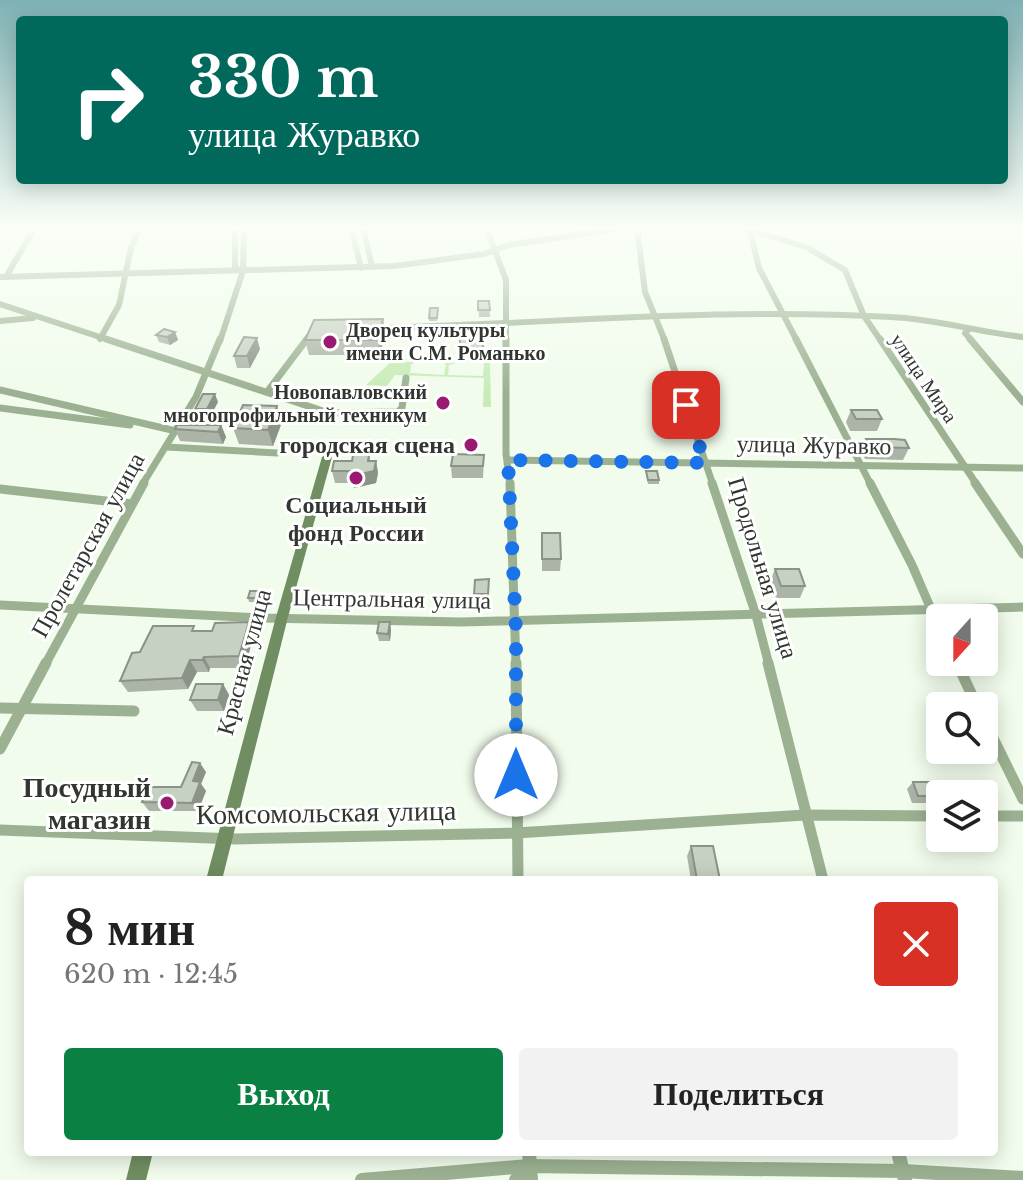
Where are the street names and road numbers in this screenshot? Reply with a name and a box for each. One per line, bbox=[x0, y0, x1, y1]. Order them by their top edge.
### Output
street label: улица Мира bbox=[885, 329, 963, 427]
street label: улица Журавко bbox=[736, 429, 892, 460]
street label: Пролетарская улица bbox=[25, 447, 151, 642]
street label: Продольная улица bbox=[722, 474, 805, 662]
street label: Центральная улица bbox=[293, 582, 492, 615]
street label: Красная улица bbox=[210, 585, 277, 738]
street label: Комсомольская улица bbox=[195, 793, 457, 832]

